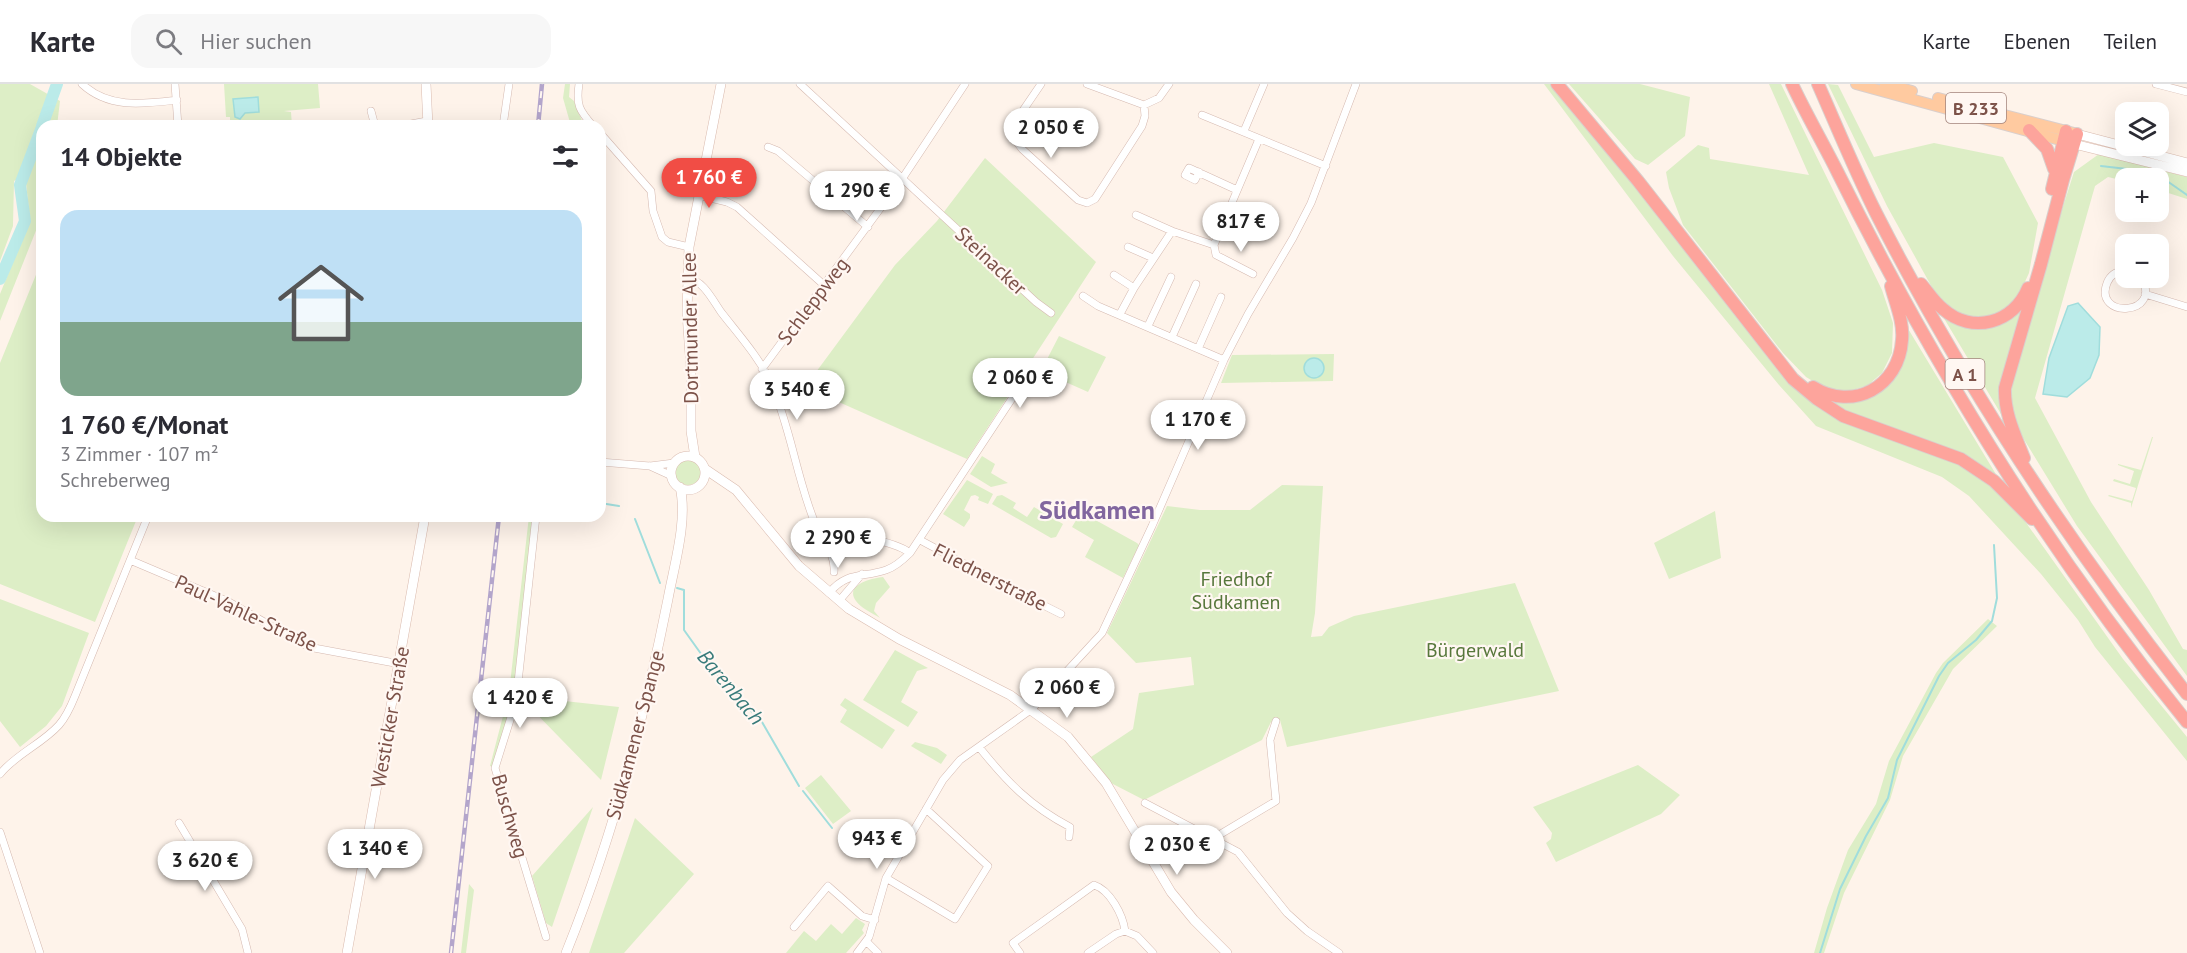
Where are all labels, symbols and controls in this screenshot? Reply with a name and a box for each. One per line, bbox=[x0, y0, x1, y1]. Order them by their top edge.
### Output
search box bbox=[131, 14, 551, 68]
text: Karte bbox=[30, 23, 95, 60]
icon: search bbox=[152, 25, 185, 58]
text: Hier suchen bbox=[200, 27, 312, 55]
text: Karte bbox=[1923, 28, 1971, 55]
text: Ebenen bbox=[2004, 28, 2070, 55]
text: Teilen bbox=[2103, 28, 2157, 55]
road number: B 233 bbox=[1946, 93, 2006, 123]
map controls bbox=[2115, 102, 2169, 288]
button: layers bbox=[2115, 102, 2169, 156]
pin: 2 050 € bbox=[996, 108, 1106, 159]
text: 2 050 € bbox=[1018, 114, 1084, 140]
text: 14 Objekte bbox=[60, 140, 182, 173]
icon: filters bbox=[549, 140, 582, 173]
pin: 1 760 € bbox=[654, 158, 764, 209]
text: 1 760 € bbox=[676, 164, 742, 190]
button: + bbox=[2115, 168, 2169, 222]
pin: 1 290 € bbox=[802, 171, 912, 222]
text: 1 290 € bbox=[824, 177, 890, 203]
pin: 817 € bbox=[1199, 202, 1283, 253]
text: 817 € bbox=[1216, 208, 1266, 234]
street label: Steinacker bbox=[950, 221, 1033, 301]
button: − bbox=[2115, 234, 2169, 288]
icon: home bbox=[267, 249, 375, 357]
street label: Dortmunder Allee bbox=[676, 252, 704, 404]
street label: Schleppweg bbox=[772, 252, 854, 350]
pin: 2 060 € bbox=[965, 358, 1075, 409]
road number: A 1 bbox=[1946, 359, 1984, 389]
text: 2 060 € bbox=[987, 364, 1053, 390]
pin: 3 540 € bbox=[742, 370, 852, 421]
text: 3 540 € bbox=[764, 376, 830, 402]
pin: 1 170 € bbox=[1143, 400, 1253, 451]
text: 1 170 € bbox=[1165, 406, 1231, 432]
text: 1 760 €/Monat bbox=[60, 408, 228, 441]
text: 3 Zimmer · 107 m² bbox=[60, 441, 219, 467]
text: Schreberweg bbox=[60, 467, 170, 493]
district label: Südkamen bbox=[1039, 493, 1155, 526]
pin: 2 290 € bbox=[783, 518, 893, 569]
text: 2 290 € bbox=[805, 524, 871, 550]
street label: Fliednerstraße bbox=[929, 537, 1051, 617]
park label: Friedhof Südkamen bbox=[1192, 566, 1281, 615]
street label: Paul-Vahle-Straße bbox=[171, 569, 321, 657]
park label: Bürgerwald bbox=[1426, 637, 1524, 663]
street label: Westicker Straße bbox=[365, 644, 415, 790]
water label: Barenbach bbox=[692, 644, 770, 730]
street label: Südkamener Spange bbox=[600, 647, 670, 823]
pin: 2 060 € bbox=[1012, 668, 1122, 719]
text: 2 060 € bbox=[1034, 674, 1100, 700]
pin: 1 420 € bbox=[465, 678, 575, 729]
text: 1 420 € bbox=[487, 684, 553, 710]
street label: Buschweg bbox=[486, 771, 534, 861]
pin: 943 € bbox=[835, 819, 919, 870]
text: 943 € bbox=[852, 825, 902, 851]
pin: 2 030 € bbox=[1122, 825, 1232, 876]
pin: 1 340 € bbox=[320, 829, 430, 880]
text: 2 030 € bbox=[1144, 831, 1210, 857]
text: 1 340 € bbox=[342, 835, 408, 861]
pin: 3 620 € bbox=[150, 841, 260, 892]
text: 3 620 € bbox=[172, 847, 238, 873]

